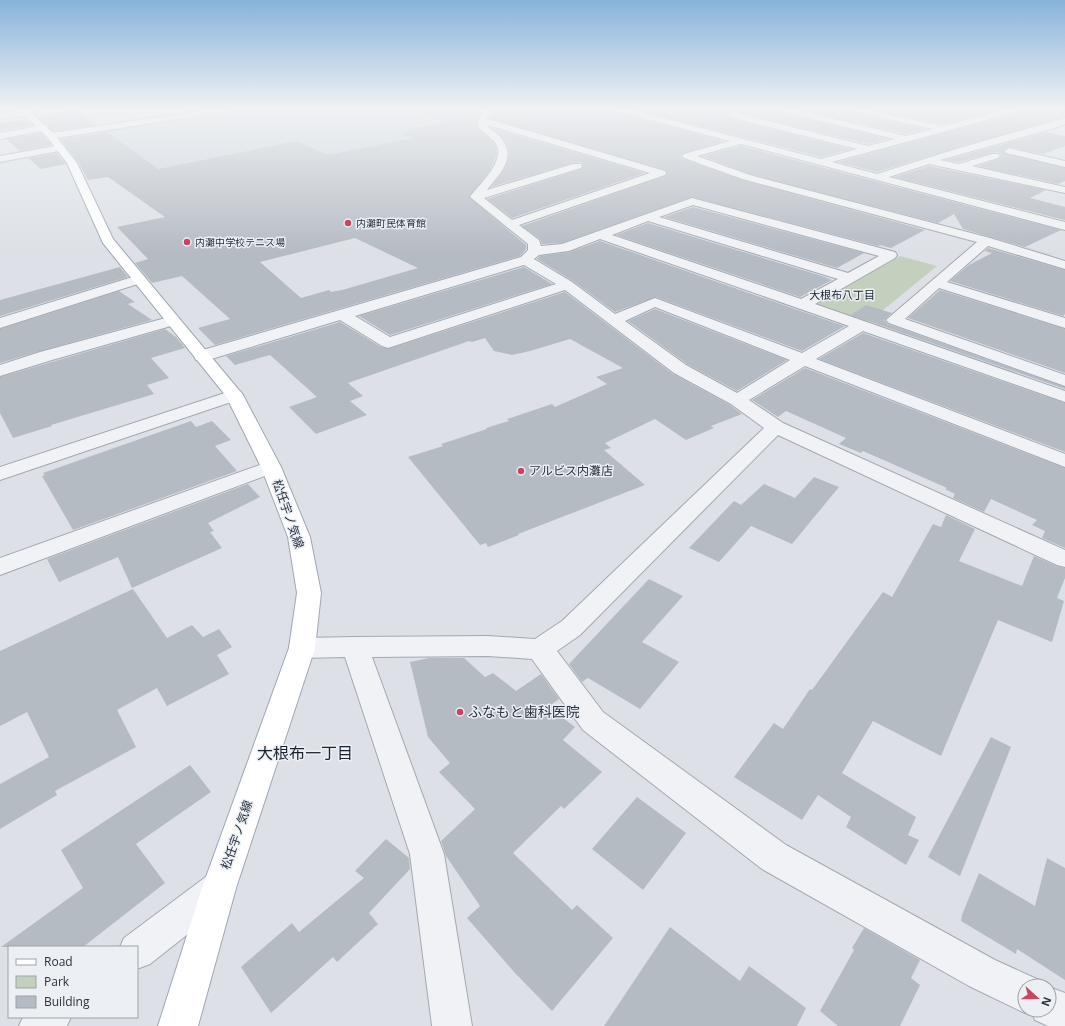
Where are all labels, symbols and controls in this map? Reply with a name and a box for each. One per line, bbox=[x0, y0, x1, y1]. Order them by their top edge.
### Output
place label: 内灘町民体育館 bbox=[356, 216, 426, 230]
marker: 内灘町民体育館 bbox=[343, 218, 353, 228]
place label: 内灘中学校テニス場 bbox=[195, 235, 285, 249]
marker: 内灘中学校テニス場 bbox=[182, 237, 192, 247]
district label: 大根布八丁目 bbox=[809, 287, 875, 302]
place label: アルビス内灘店 bbox=[529, 462, 613, 479]
marker: アルビス内灘店 bbox=[516, 466, 526, 476]
street label: 松任宇ノ気線 bbox=[269, 477, 308, 551]
place label: ふなもと歯科医院 bbox=[468, 702, 580, 721]
marker: ふなもと歯科医院 bbox=[455, 707, 465, 717]
district label: 大根布一丁目 bbox=[257, 742, 353, 764]
street label: 松任宇ノ気線 bbox=[217, 798, 256, 872]
legend bbox=[8, 946, 138, 1018]
text: Road bbox=[44, 953, 73, 970]
text: Park bbox=[44, 973, 70, 990]
north arrow bbox=[1017, 978, 1057, 1018]
text: Building bbox=[44, 993, 90, 1010]
text: N bbox=[1038, 995, 1055, 1009]

